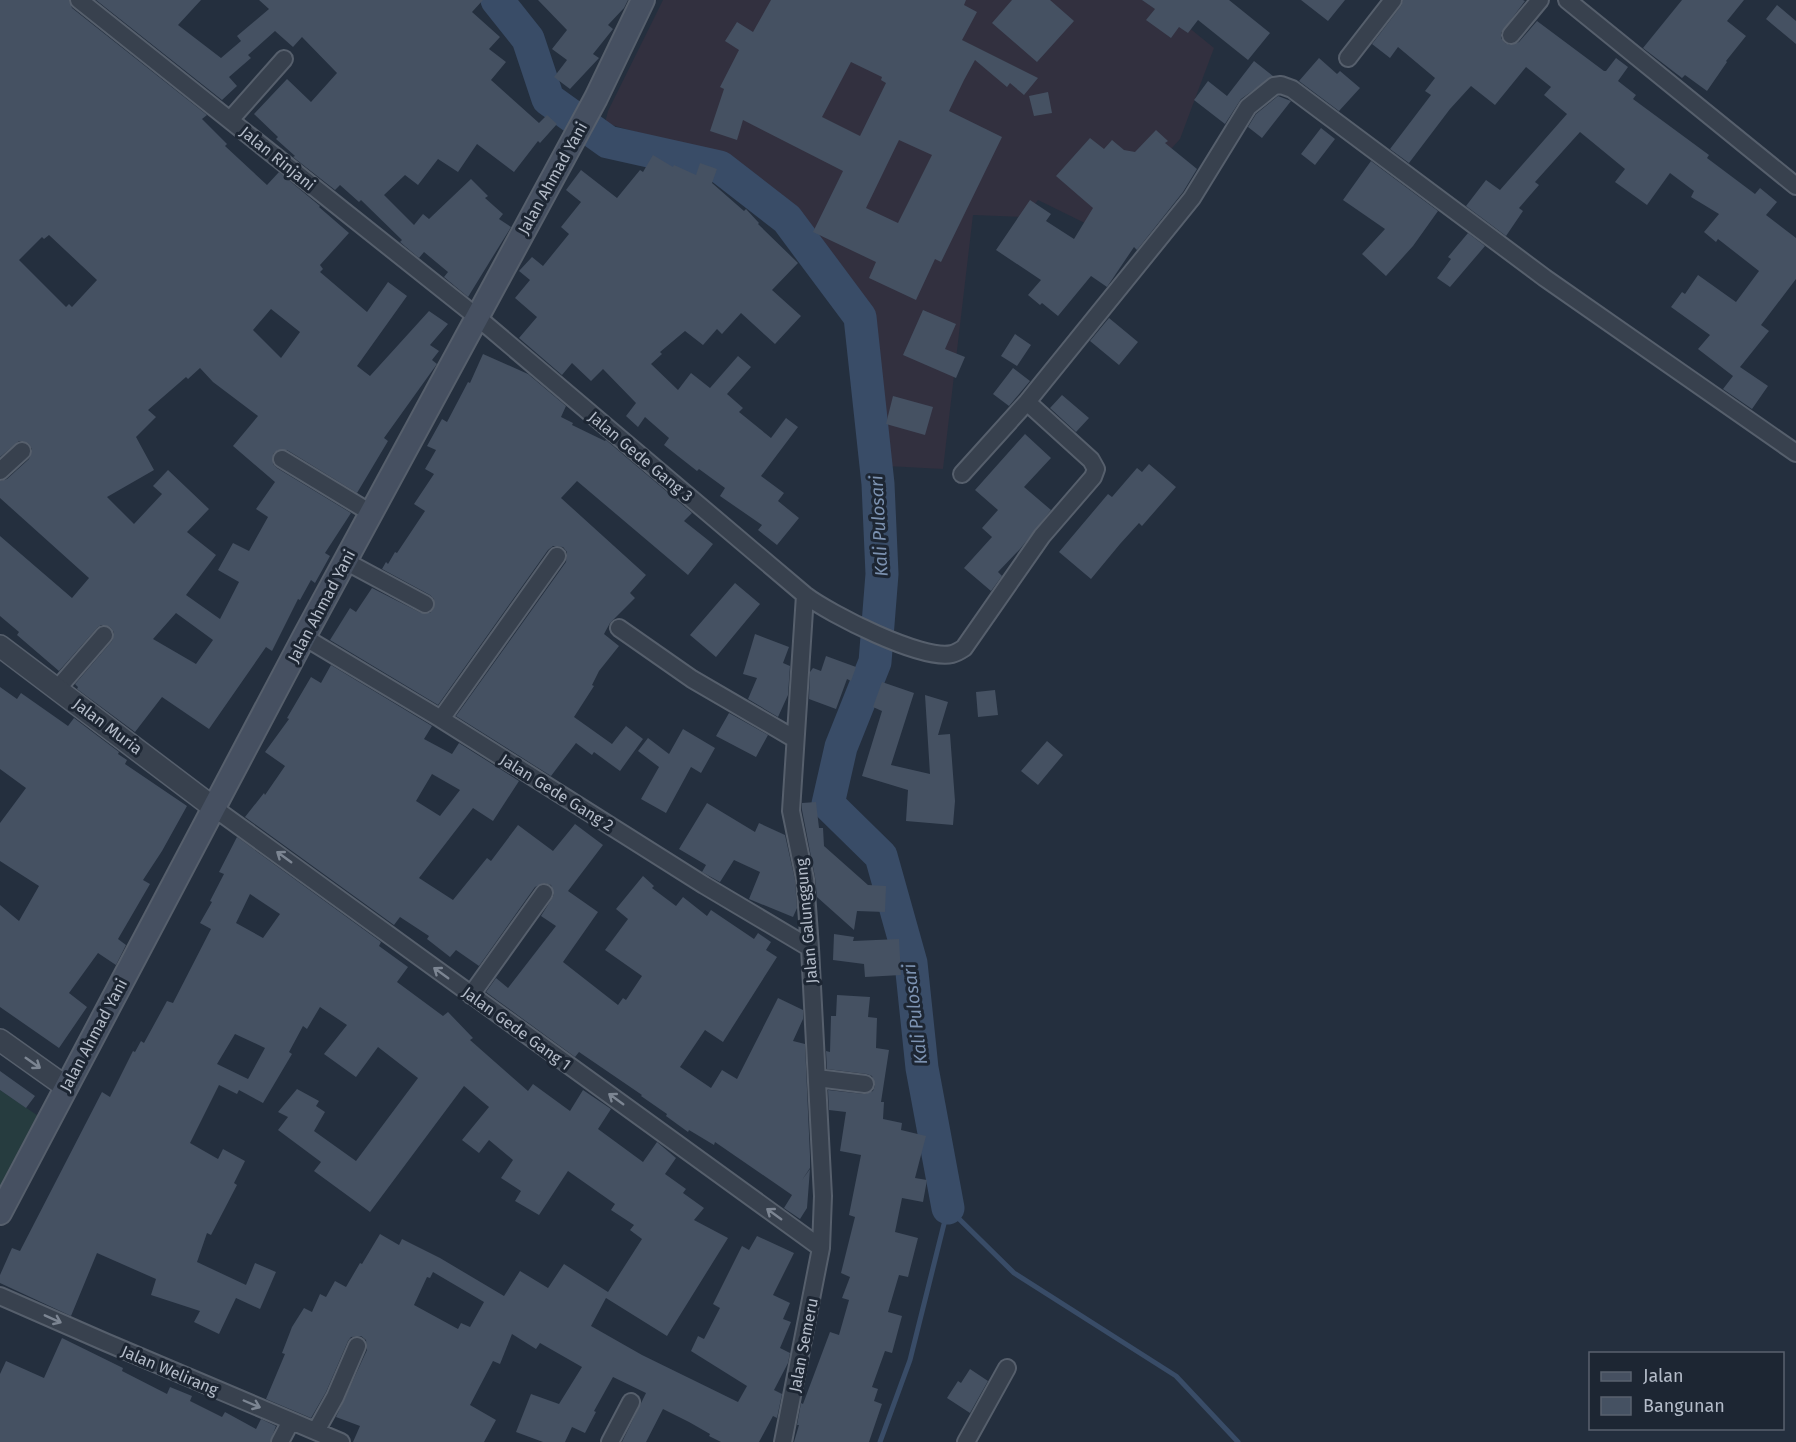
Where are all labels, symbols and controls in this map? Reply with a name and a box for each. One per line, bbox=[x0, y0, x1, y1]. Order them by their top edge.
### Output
street label: Jalan Ahmad Yani bbox=[514, 119, 591, 238]
street label: Jalan Rinjani bbox=[236, 122, 319, 194]
street label: Jalan Gede Gang 3 bbox=[585, 407, 697, 506]
water label: Kali Pulosari bbox=[865, 475, 893, 577]
street label: Jalan Ahmad Yani bbox=[284, 546, 359, 666]
street label: Jalan Muria bbox=[69, 694, 146, 759]
street label: Jalan Gede Gang 2 bbox=[496, 750, 617, 835]
one-way arrow bbox=[276, 851, 292, 863]
street label: Jalan Galunggung bbox=[791, 857, 821, 984]
water label: Kali Pulosari bbox=[898, 962, 932, 1066]
one-way arrow bbox=[433, 966, 449, 979]
street label: Jalan Ahmad Yani bbox=[56, 975, 131, 1095]
street label: Jalan Gede Gang 1 bbox=[459, 983, 575, 1074]
one-way arrow bbox=[25, 1057, 41, 1069]
one-way arrow bbox=[608, 1093, 624, 1106]
one-way arrow bbox=[766, 1207, 782, 1220]
street label: Jalan Semeru bbox=[785, 1296, 822, 1394]
one-way arrow bbox=[44, 1314, 62, 1326]
street label: Jalan Welirang bbox=[119, 1342, 222, 1400]
legend bbox=[1589, 1352, 1784, 1430]
text: Jalan bbox=[1643, 1365, 1684, 1387]
text: Bangunan bbox=[1643, 1395, 1725, 1417]
one-way arrow bbox=[242, 1399, 261, 1410]

